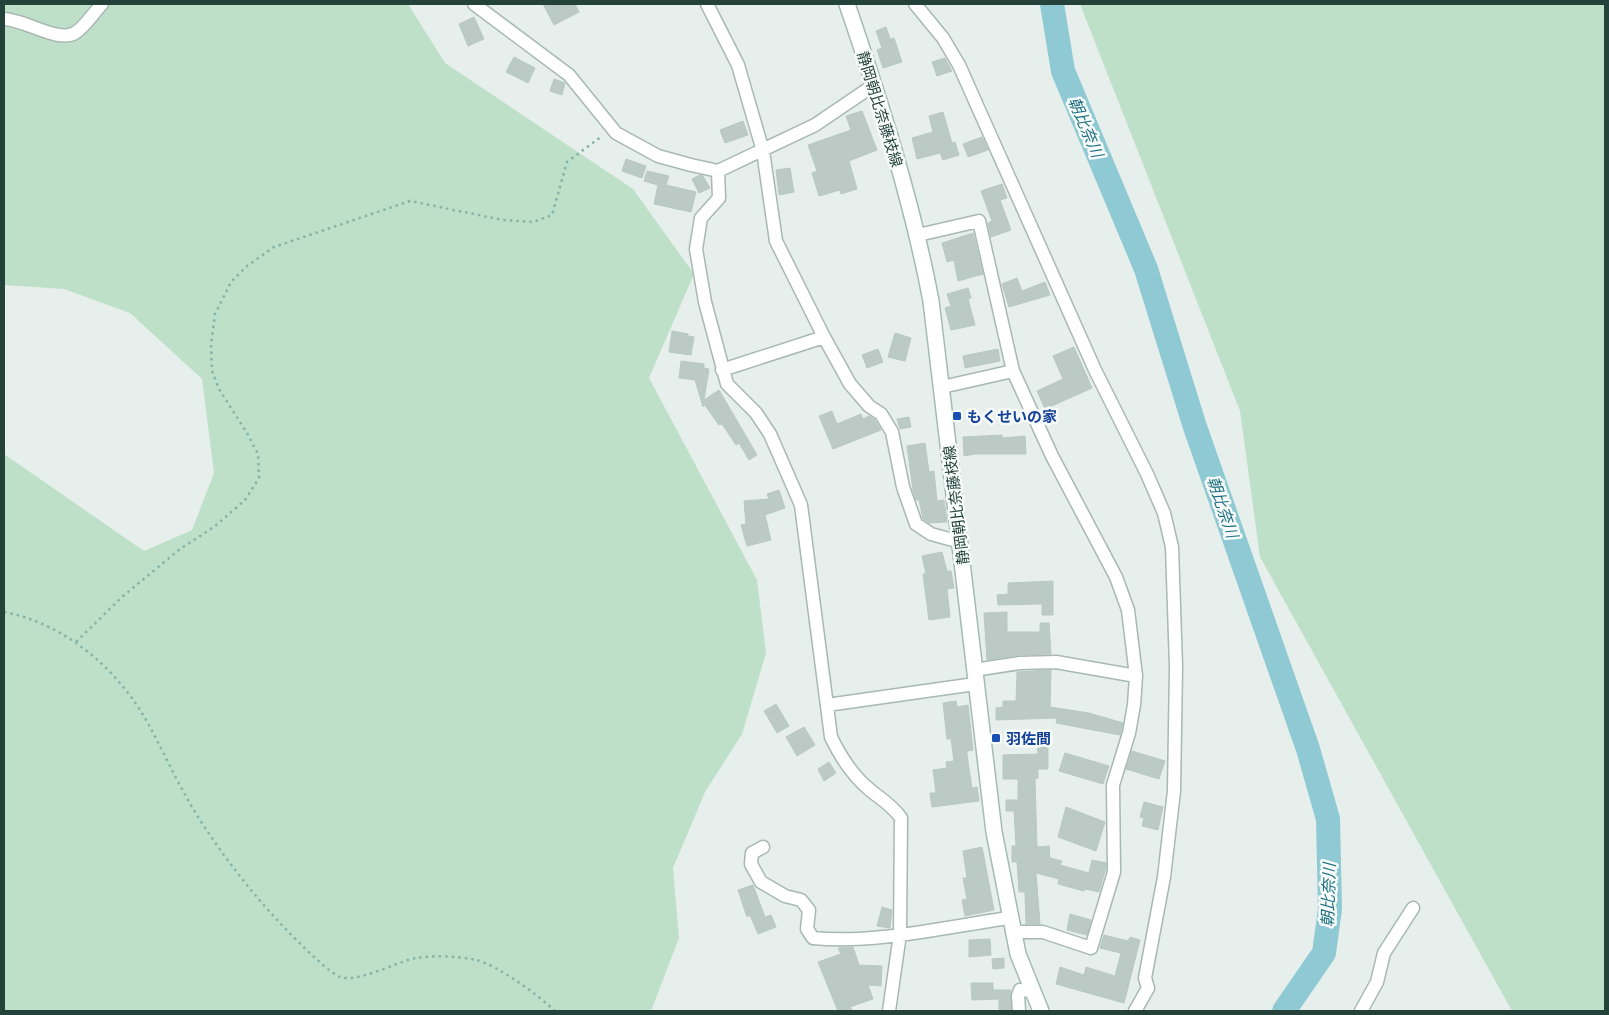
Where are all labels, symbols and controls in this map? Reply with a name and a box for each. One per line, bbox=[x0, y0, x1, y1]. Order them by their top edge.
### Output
street label: 静岡朝比奈藤枝線 bbox=[854, 49, 906, 169]
water label: 朝比奈川 bbox=[1065, 94, 1108, 162]
place label: もくせいの家 bbox=[967, 408, 1057, 425]
marker: もくせいの家 bbox=[951, 410, 963, 422]
street label: 静岡朝比奈藤枝線 bbox=[940, 444, 972, 566]
water label: 朝比奈川 bbox=[1204, 474, 1243, 542]
place label: 羽佐間 bbox=[1006, 730, 1051, 747]
marker: 羽佐間 bbox=[990, 732, 1002, 744]
water label: 朝比奈川 bbox=[1318, 861, 1338, 927]

